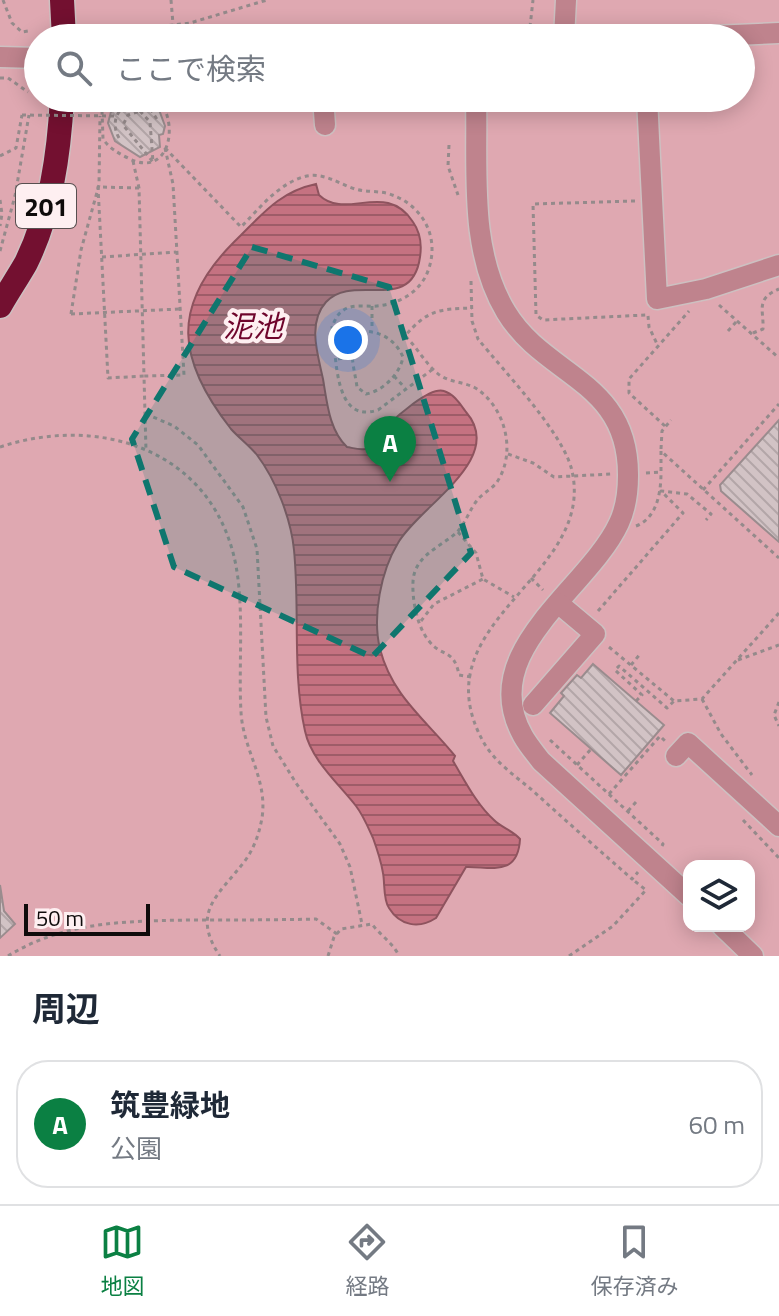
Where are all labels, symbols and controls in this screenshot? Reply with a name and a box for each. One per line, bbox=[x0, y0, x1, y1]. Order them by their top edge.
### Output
search box bbox=[24, 24, 755, 112]
icon: search bbox=[52, 46, 96, 90]
text: ここで検索 bbox=[116, 46, 266, 92]
road number: 201 bbox=[16, 184, 76, 228]
water label: 泥池 bbox=[223, 303, 286, 349]
your location bbox=[328, 320, 368, 360]
pin: A bbox=[364, 416, 416, 482]
map controls bbox=[683, 860, 755, 932]
button: layers bbox=[683, 860, 755, 932]
scale bar bbox=[24, 900, 150, 936]
text: 50 m bbox=[36, 901, 84, 935]
text: 周辺 bbox=[32, 982, 100, 1034]
text: 筑豊緑地 bbox=[110, 1082, 230, 1128]
text: A bbox=[52, 1105, 68, 1144]
text: 60 m bbox=[688, 1105, 745, 1144]
text: 公園 bbox=[110, 1129, 162, 1168]
tab: 地図 bbox=[100, 1220, 145, 1303]
tab: 経路 bbox=[345, 1220, 390, 1303]
tab: 保存済み bbox=[590, 1220, 679, 1303]

